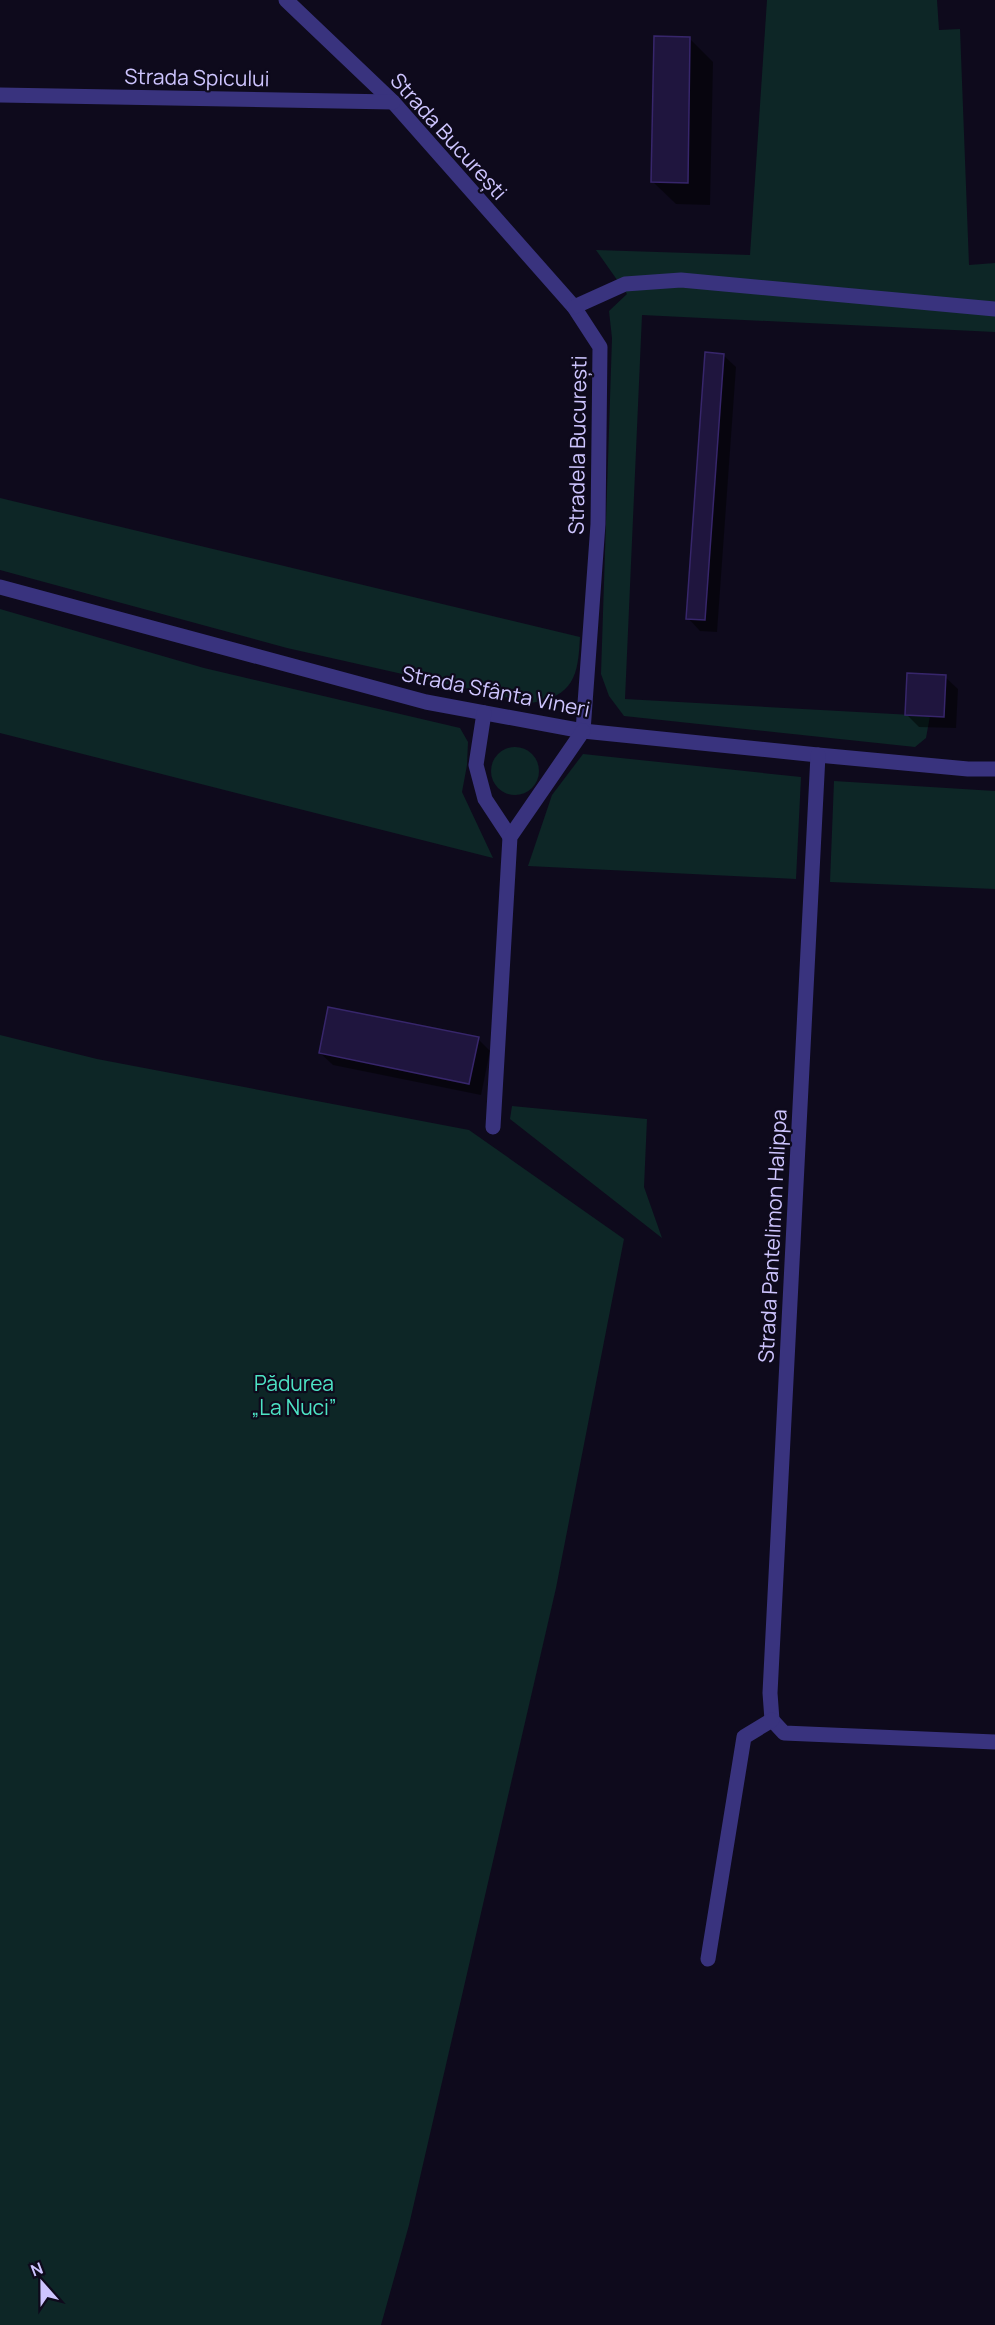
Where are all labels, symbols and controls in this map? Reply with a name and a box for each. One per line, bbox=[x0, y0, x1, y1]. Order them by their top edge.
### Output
street label: Strada Spicului bbox=[124, 62, 270, 92]
street label: Strada București bbox=[384, 66, 514, 206]
street label: Stradela București bbox=[561, 355, 593, 535]
street label: Strada Sfânta Vineri bbox=[399, 659, 593, 723]
street label: Strada Pantelimon Halippa bbox=[751, 1108, 793, 1364]
park label: Pădurea „La Nuci” bbox=[251, 1369, 337, 1421]
north arrow bbox=[12, 2253, 72, 2313]
text: N bbox=[27, 2257, 46, 2281]

